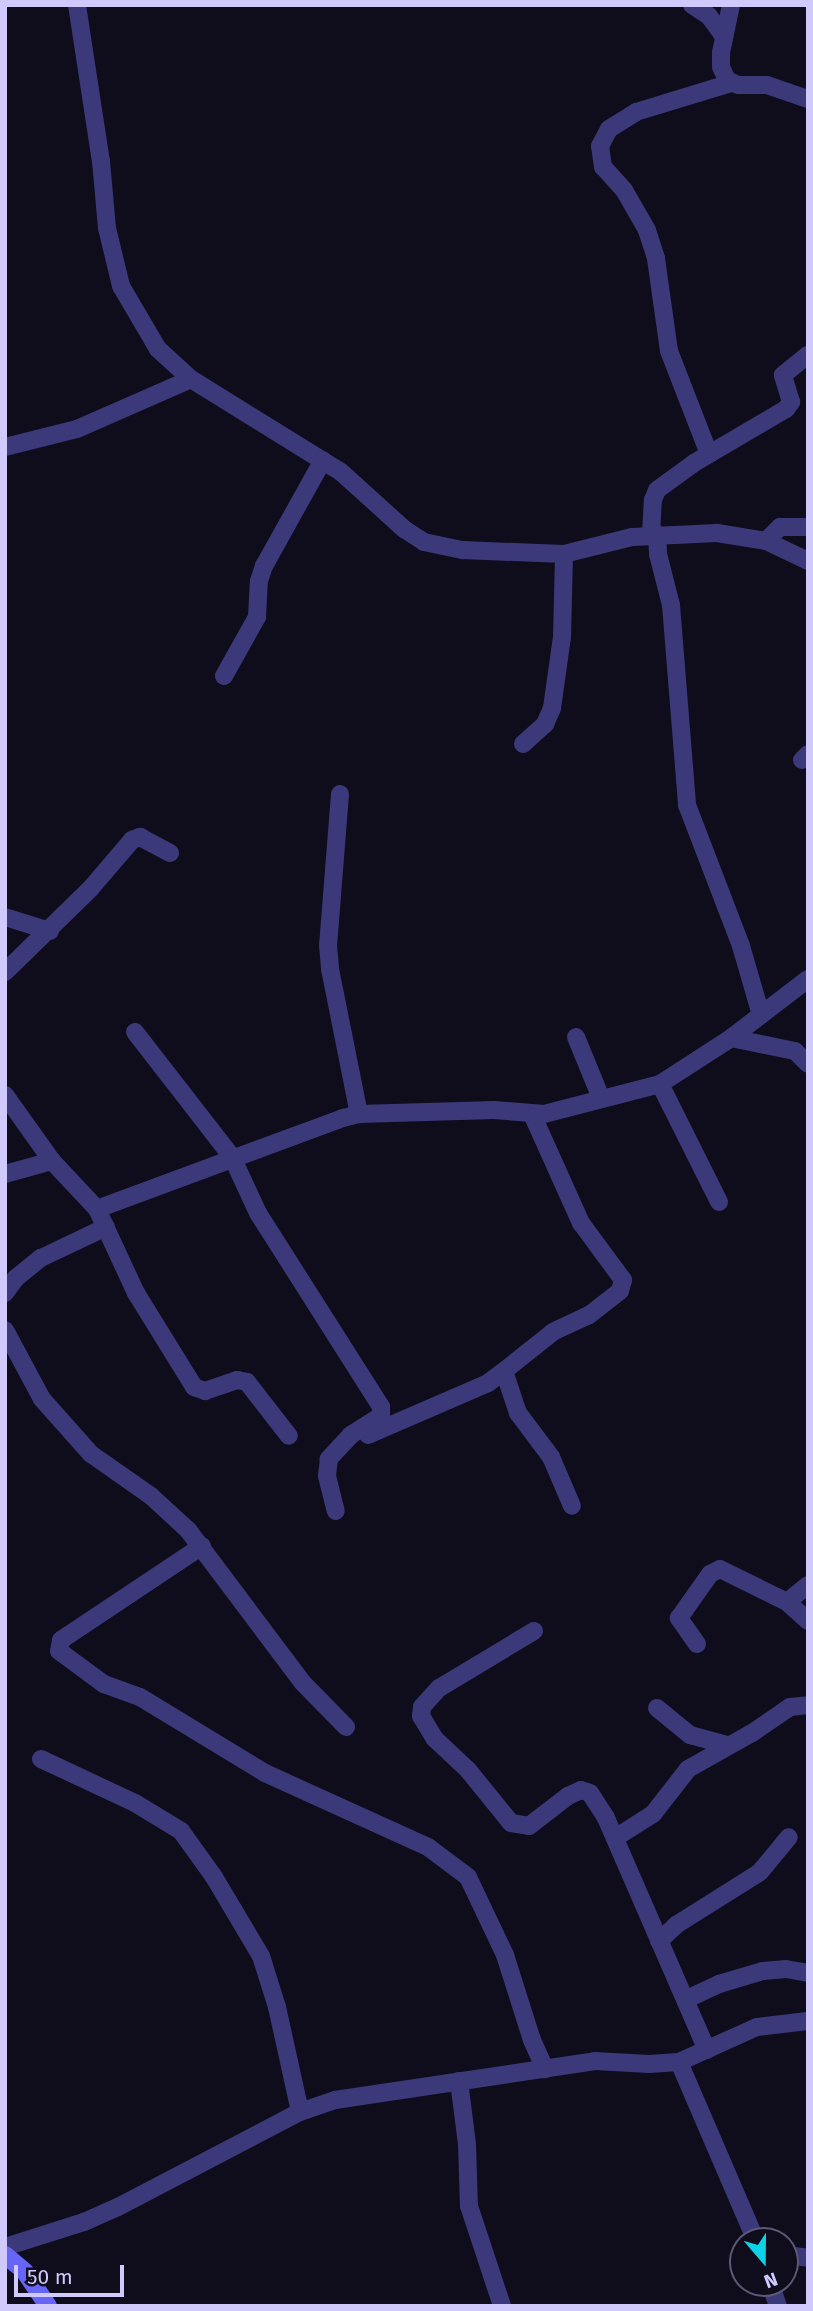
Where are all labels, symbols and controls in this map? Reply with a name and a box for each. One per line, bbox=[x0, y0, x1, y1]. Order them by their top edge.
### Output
north arrow bbox=[729, 2227, 799, 2297]
scale bar bbox=[18, 2252, 128, 2296]
text: 50 m bbox=[27, 2264, 73, 2290]
text: N bbox=[761, 2267, 781, 2293]

